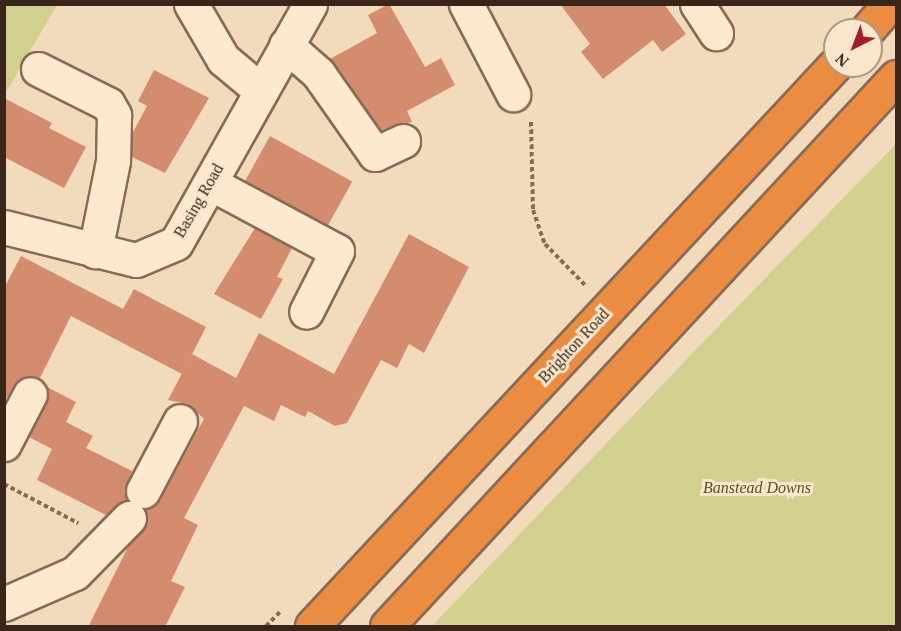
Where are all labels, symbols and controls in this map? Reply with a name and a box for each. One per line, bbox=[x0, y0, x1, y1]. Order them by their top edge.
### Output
north arrow bbox=[823, 18, 883, 78]
text: N bbox=[832, 50, 852, 70]
street label: Basing Road bbox=[170, 161, 228, 241]
street label: Brighton Road bbox=[535, 305, 613, 387]
park label: Banstead Downs bbox=[703, 478, 811, 498]

